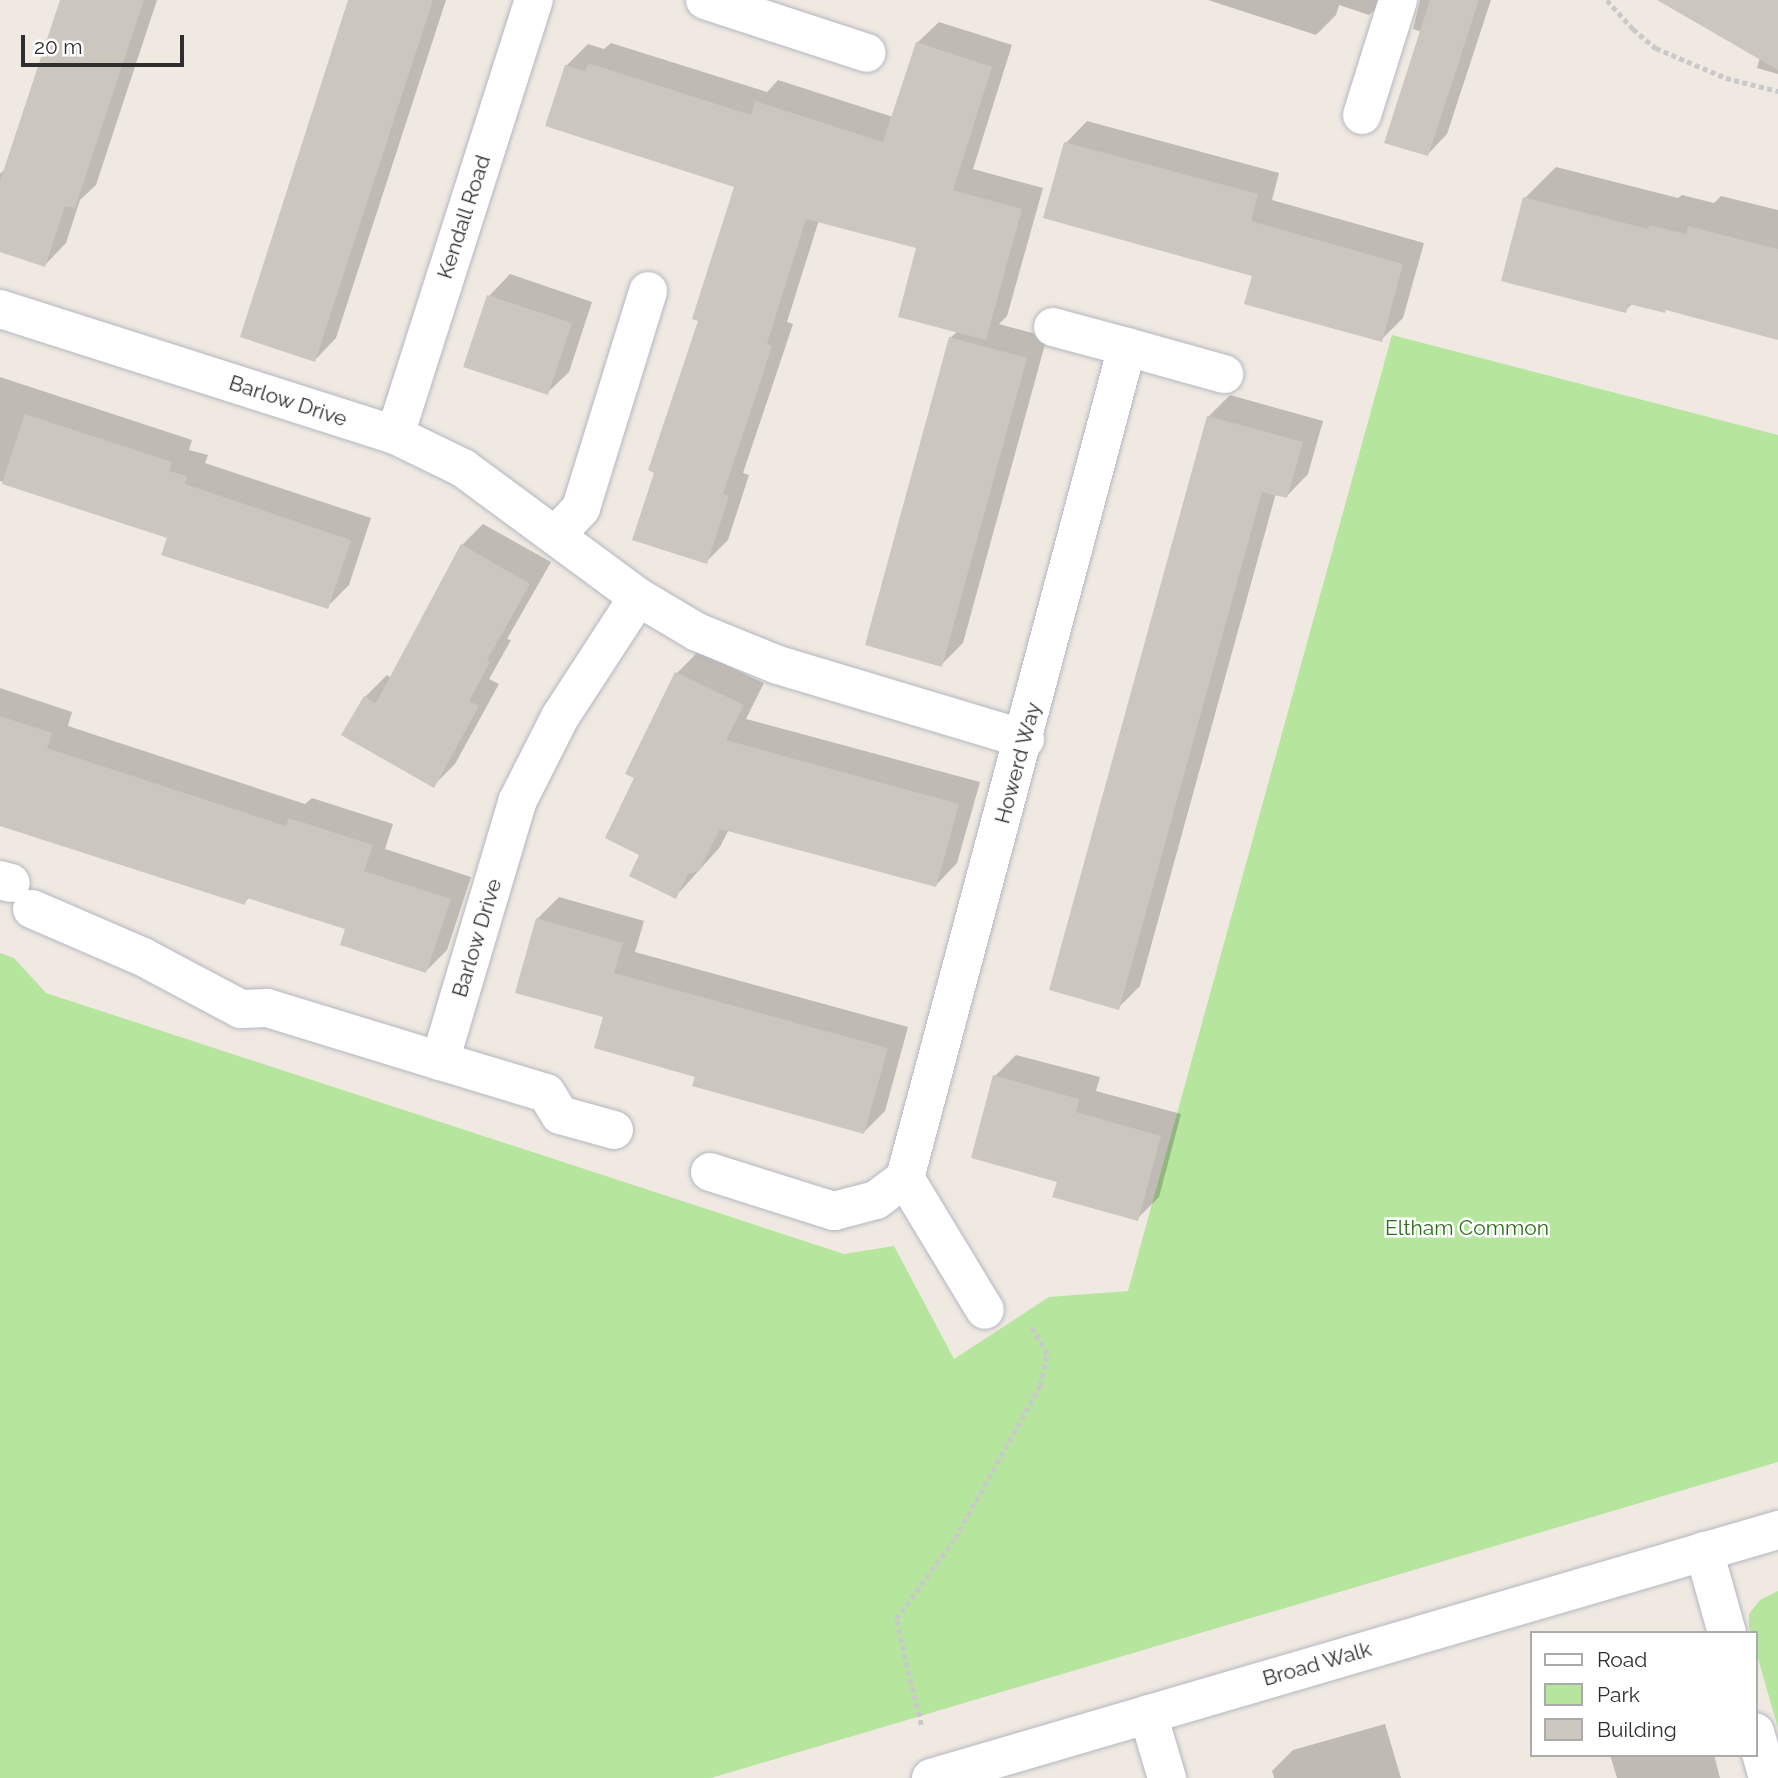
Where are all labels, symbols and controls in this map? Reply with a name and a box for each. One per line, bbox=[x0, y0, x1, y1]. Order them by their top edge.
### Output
scale bar bbox=[24, 21, 187, 65]
text: 20 m bbox=[34, 34, 82, 59]
street label: Kendall Road bbox=[432, 152, 496, 282]
street label: Barlow Drive bbox=[226, 370, 350, 432]
street label: Howerd Way bbox=[990, 699, 1046, 827]
street label: Barlow Drive bbox=[447, 875, 507, 1001]
park label: Eltham Common bbox=[1385, 1215, 1549, 1241]
legend bbox=[1530, 1631, 1757, 1757]
street label: Broad Walk bbox=[1259, 1636, 1375, 1692]
text: Road bbox=[1597, 1647, 1647, 1672]
text: Park bbox=[1597, 1682, 1640, 1707]
text: Building bbox=[1597, 1717, 1677, 1742]

